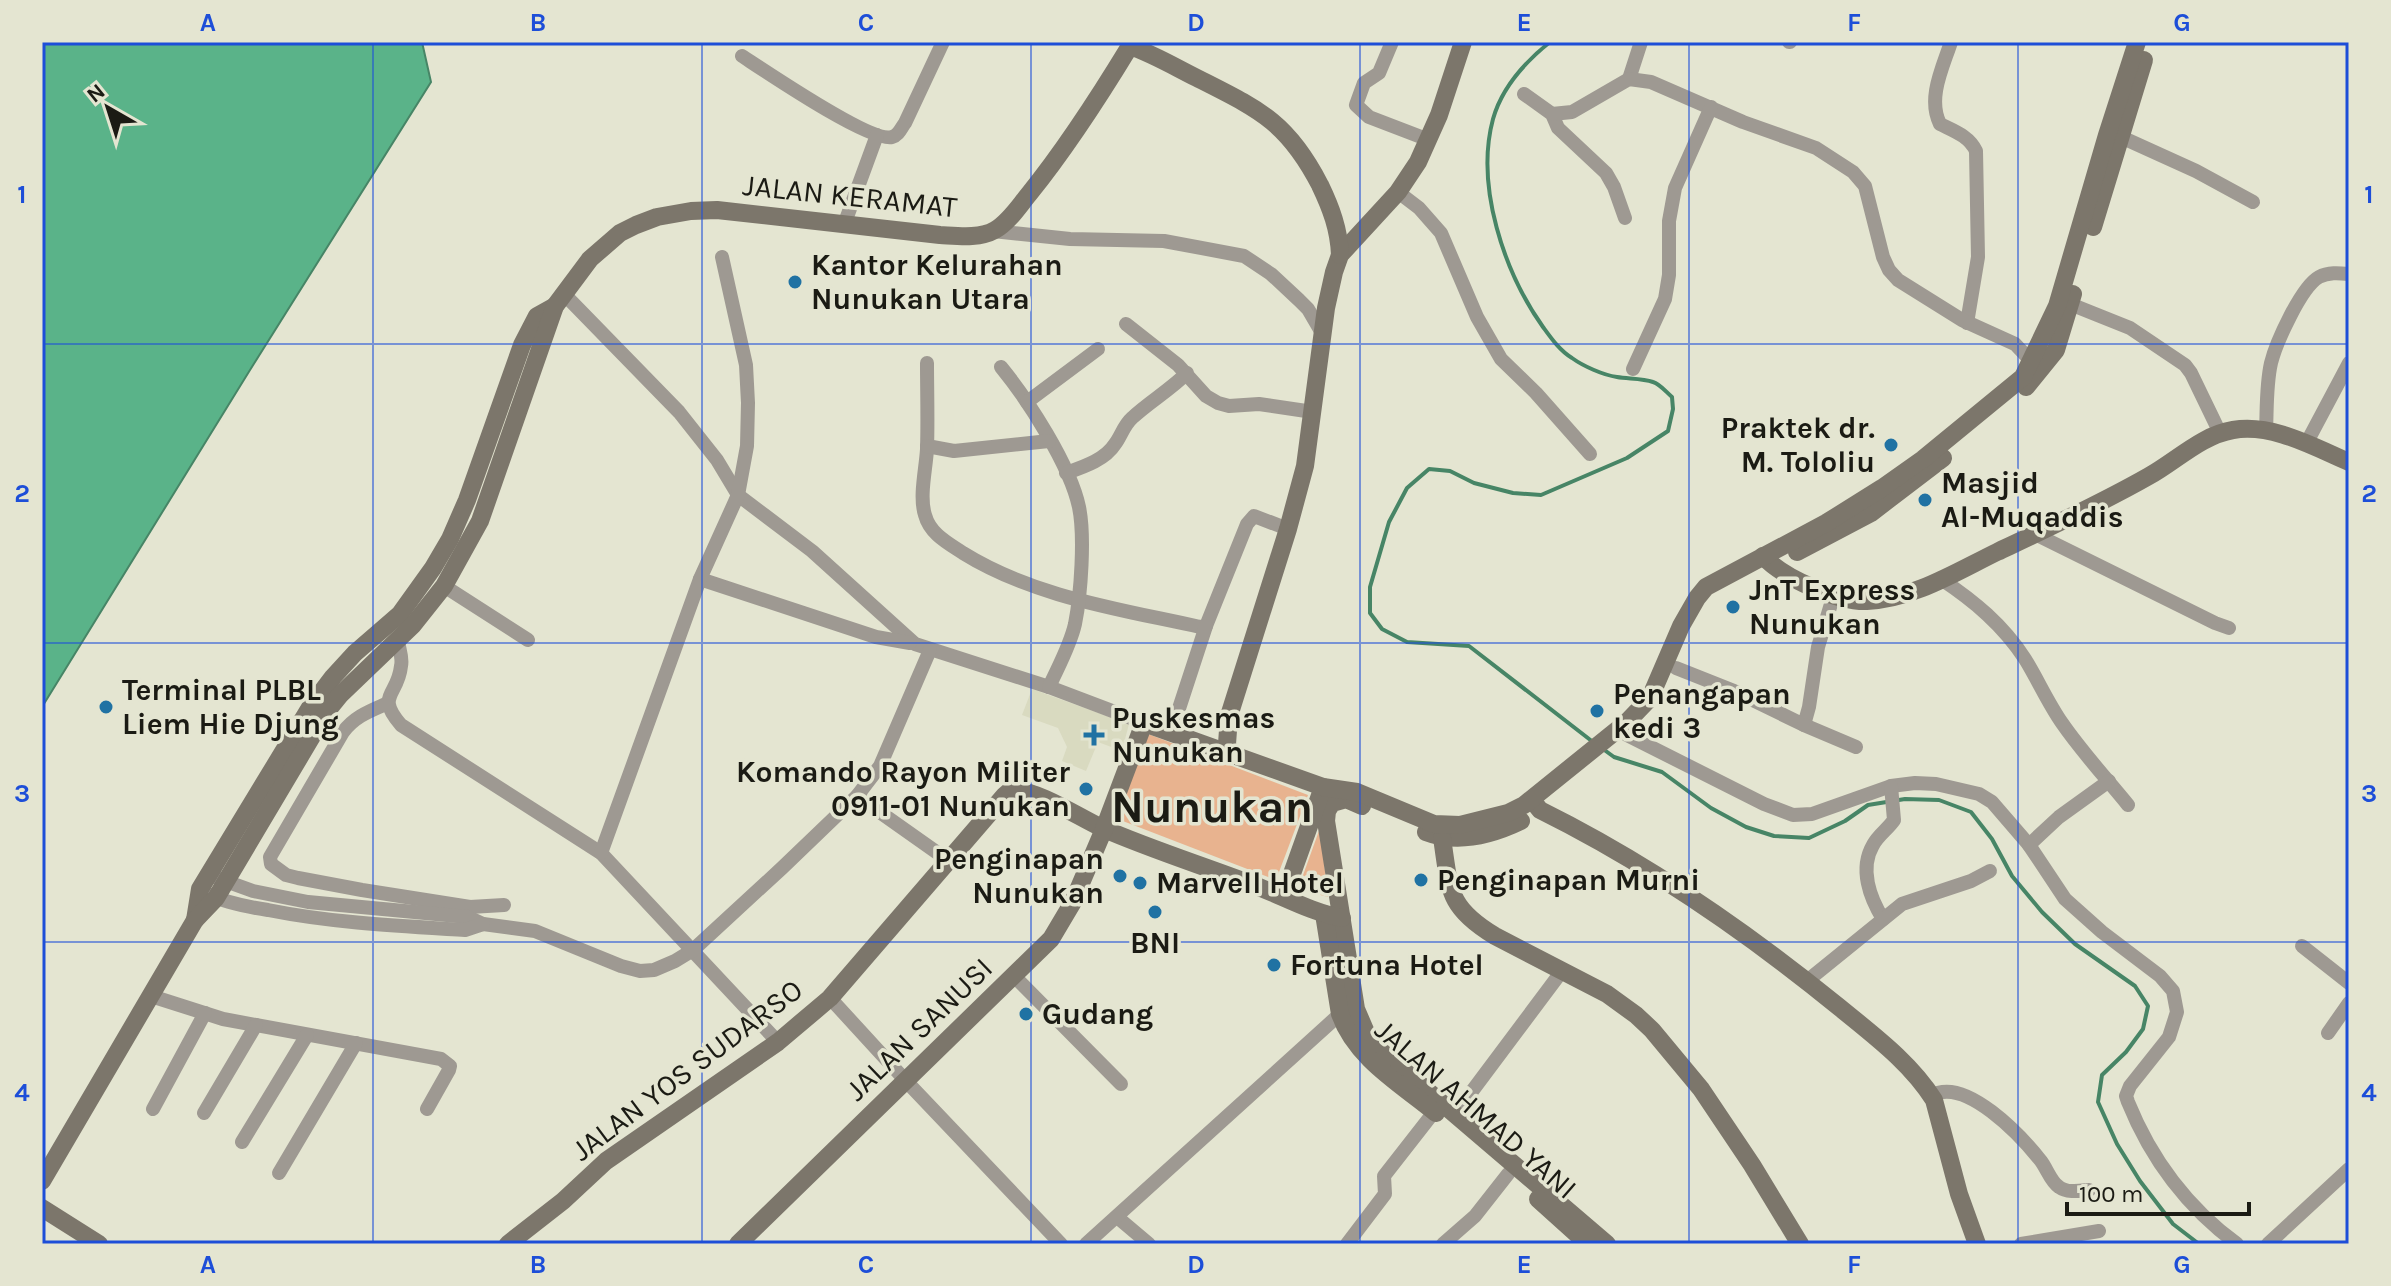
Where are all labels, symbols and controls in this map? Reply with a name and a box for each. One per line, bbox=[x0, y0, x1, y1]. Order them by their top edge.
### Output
text: A bbox=[200, 7, 216, 38]
text: B bbox=[530, 7, 546, 38]
text: C bbox=[858, 7, 874, 38]
text: D bbox=[1187, 7, 1205, 38]
text: E bbox=[1516, 7, 1532, 38]
text: F bbox=[1847, 7, 1861, 38]
text: G bbox=[2173, 7, 2191, 38]
north arrow bbox=[68, 68, 148, 148]
text: N bbox=[82, 78, 110, 108]
street label: JALAN KERAMAT bbox=[741, 167, 959, 225]
text: 1 bbox=[17, 179, 27, 210]
text: 1 bbox=[2364, 179, 2374, 210]
place label: Kantor Kelurahan Nunukan Utara bbox=[811, 247, 1063, 317]
marker: Kantor Kelurahan Nunukan Utara bbox=[786, 273, 804, 291]
place label: Praktek dr. M. Tololiu bbox=[1721, 410, 1875, 480]
marker: Praktek dr. M. Tololiu bbox=[1882, 436, 1900, 454]
place label: Masjid Al-Muqaddis bbox=[1941, 465, 2124, 535]
text: 2 bbox=[14, 478, 30, 509]
text: 2 bbox=[2361, 478, 2377, 509]
marker: Masjid Al-Muqaddis bbox=[1916, 491, 1934, 509]
place label: JnT Express Nunukan bbox=[1749, 572, 1915, 642]
marker: JnT Express Nunukan bbox=[1724, 598, 1742, 616]
place label: Terminal PLBL Liem Hie Djung bbox=[122, 672, 339, 742]
place label: Penangapan kedi 3 bbox=[1613, 676, 1791, 746]
marker: Terminal PLBL Liem Hie Djung bbox=[97, 698, 115, 716]
place label: Puskesmas Nunukan bbox=[1112, 700, 1275, 770]
marker: Penangapan kedi 3 bbox=[1588, 702, 1606, 720]
marker: Puskesmas Nunukan bbox=[1083, 724, 1105, 746]
place label: Komando Rayon Militer 0911-01 Nunukan bbox=[736, 754, 1070, 824]
text: 3 bbox=[14, 778, 30, 809]
text: 3 bbox=[2361, 778, 2377, 809]
marker: Komando Rayon Militer 0911-01 Nunukan bbox=[1077, 780, 1095, 798]
district label: Nunukan bbox=[1111, 780, 1313, 834]
place label: Penginapan Nunukan bbox=[934, 841, 1104, 911]
place label: Penginapan Murni bbox=[1437, 862, 1700, 898]
place label: Marvell Hotel bbox=[1156, 865, 1344, 901]
marker: Penginapan Nunukan bbox=[1111, 867, 1129, 885]
marker: Penginapan Murni bbox=[1412, 871, 1430, 889]
marker: Marvell Hotel bbox=[1131, 874, 1149, 892]
marker: BNI bbox=[1146, 903, 1164, 921]
place label: BNI bbox=[1130, 925, 1180, 961]
place label: Fortuna Hotel bbox=[1290, 947, 1484, 983]
street label: JALAN SANUSI bbox=[838, 950, 1000, 1108]
marker: Fortuna Hotel bbox=[1265, 956, 1283, 974]
street label: JALAN YOS SUDARSO bbox=[565, 972, 809, 1168]
place label: Gudang bbox=[1042, 996, 1153, 1032]
marker: Gudang bbox=[1017, 1005, 1035, 1023]
street label: JALAN AHMAD YANI bbox=[1368, 1012, 1584, 1206]
text: 4 bbox=[14, 1077, 30, 1108]
text: 4 bbox=[2361, 1077, 2377, 1108]
scale bar bbox=[2067, 1166, 2249, 1216]
text: 100 m bbox=[2079, 1180, 2144, 1208]
text: A bbox=[200, 1249, 216, 1280]
text: B bbox=[530, 1249, 546, 1280]
text: C bbox=[858, 1249, 874, 1280]
text: D bbox=[1187, 1249, 1205, 1280]
text: E bbox=[1516, 1249, 1532, 1280]
text: F bbox=[1847, 1249, 1861, 1280]
text: G bbox=[2173, 1249, 2191, 1280]

